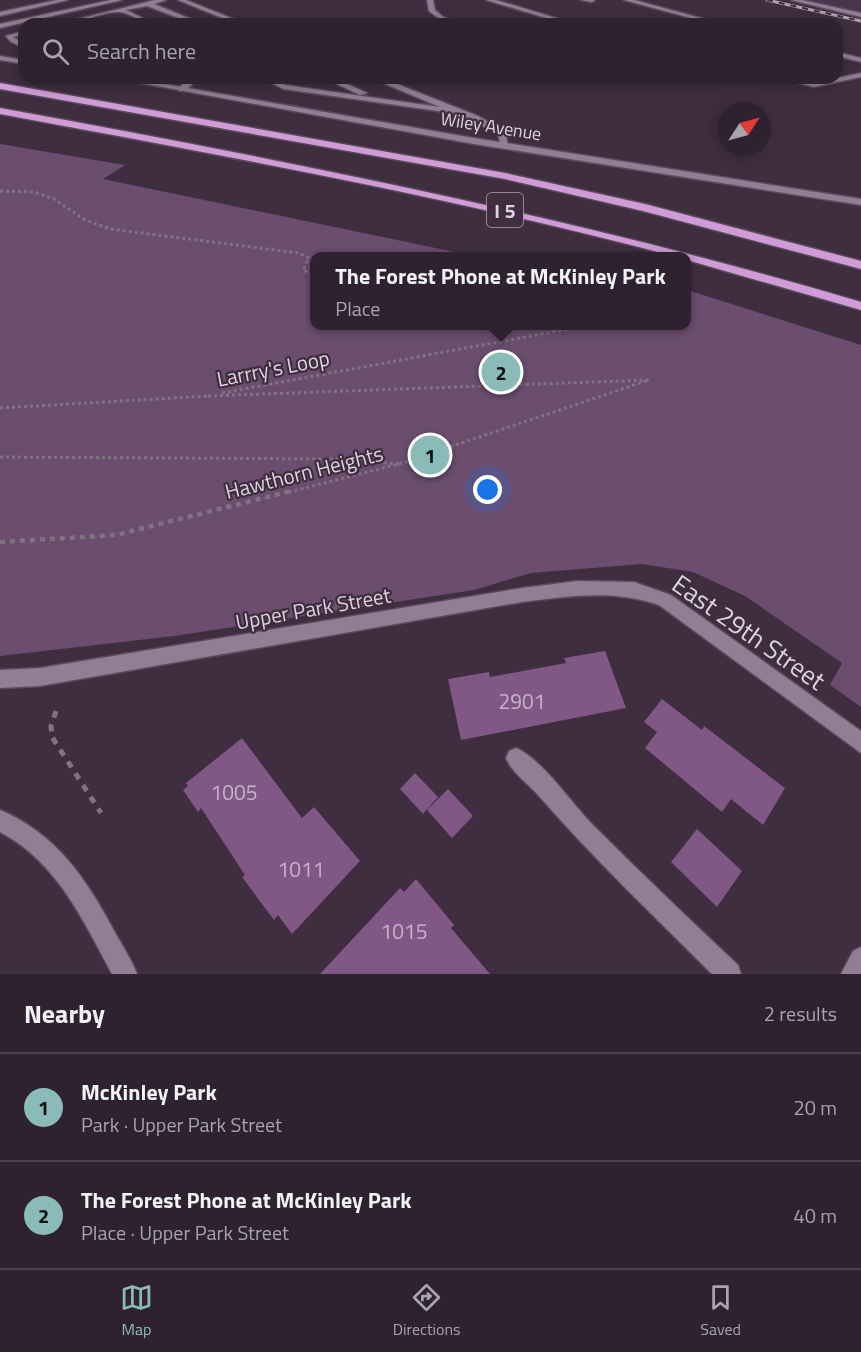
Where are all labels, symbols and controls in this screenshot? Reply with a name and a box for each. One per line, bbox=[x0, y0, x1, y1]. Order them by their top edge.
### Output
search box bbox=[18, 18, 843, 84]
text: Search here bbox=[87, 34, 196, 68]
icon: search bbox=[39, 35, 72, 68]
north arrow bbox=[717, 102, 771, 156]
street label: Wiley Avenue bbox=[439, 105, 543, 147]
road number: I 5 bbox=[487, 193, 523, 227]
popup bbox=[310, 252, 691, 330]
text: The Forest Phone at McKinley Park bbox=[335, 259, 666, 293]
text: Place bbox=[335, 293, 380, 324]
street label: Larrry's Loop bbox=[214, 341, 332, 395]
pin: 2 bbox=[482, 350, 520, 394]
pin: 1 bbox=[410, 432, 450, 478]
street label: Hawthorn Heights bbox=[222, 437, 386, 507]
your location bbox=[473, 475, 502, 504]
street label: East 29th Street bbox=[664, 565, 834, 699]
street label: Upper Park Street bbox=[233, 578, 394, 637]
house number: 2901 bbox=[498, 685, 546, 717]
house number: 1005 bbox=[210, 776, 258, 808]
house number: 1011 bbox=[277, 853, 325, 885]
house number: 1015 bbox=[380, 915, 428, 947]
text: Nearby bbox=[24, 994, 105, 1033]
text: 2 results bbox=[764, 998, 837, 1029]
text: McKinley Park bbox=[81, 1075, 217, 1109]
text: 1 bbox=[38, 1092, 49, 1123]
text: 20 m bbox=[793, 1092, 837, 1123]
text: Park · Upper Park Street bbox=[81, 1109, 282, 1140]
text: The Forest Phone at McKinley Park bbox=[81, 1183, 411, 1217]
text: 2 bbox=[38, 1200, 49, 1231]
text: 40 m bbox=[793, 1200, 837, 1231]
text: Place · Upper Park Street bbox=[81, 1217, 289, 1248]
tab: Map bbox=[120, 1281, 153, 1341]
tab: Directions bbox=[393, 1281, 461, 1341]
tab: Saved bbox=[700, 1281, 741, 1341]

